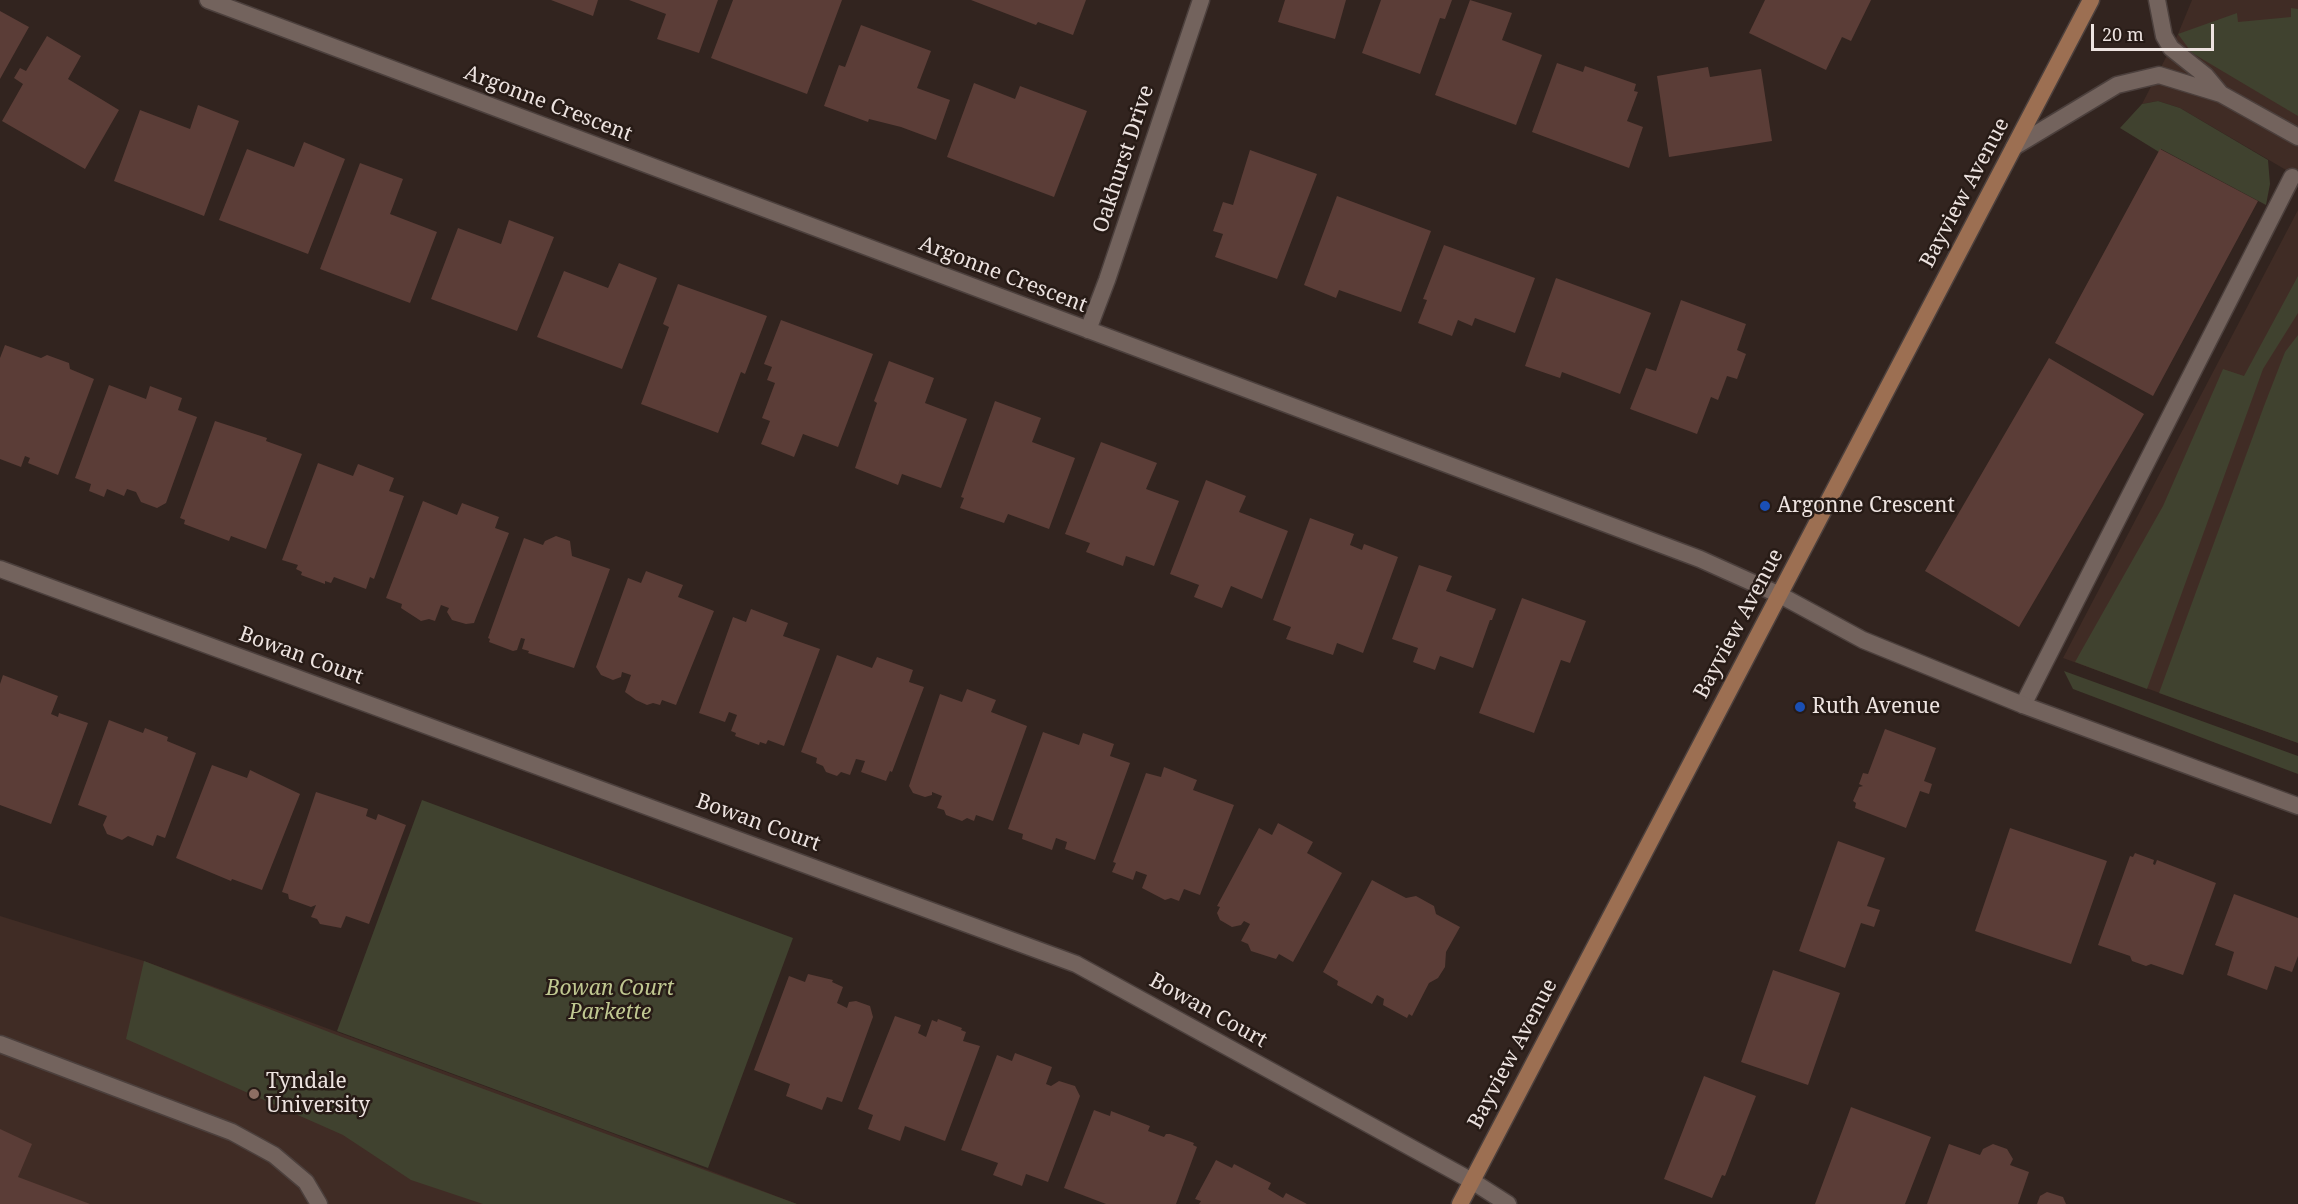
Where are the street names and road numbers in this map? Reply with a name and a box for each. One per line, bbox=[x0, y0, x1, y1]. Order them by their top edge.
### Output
street label: Argonne Crescent bbox=[460, 60, 636, 148]
street label: Oakhurst Drive bbox=[1088, 82, 1160, 236]
street label: Bayview Avenue bbox=[1915, 114, 2015, 272]
street label: Argonne Crescent bbox=[915, 231, 1091, 319]
street label: Bayview Avenue bbox=[1689, 545, 1789, 703]
street label: Bowan Court bbox=[235, 622, 367, 690]
street label: Bowan Court bbox=[692, 789, 824, 857]
street label: Bowan Court bbox=[1145, 968, 1271, 1054]
street label: Bayview Avenue bbox=[1463, 975, 1563, 1133]

